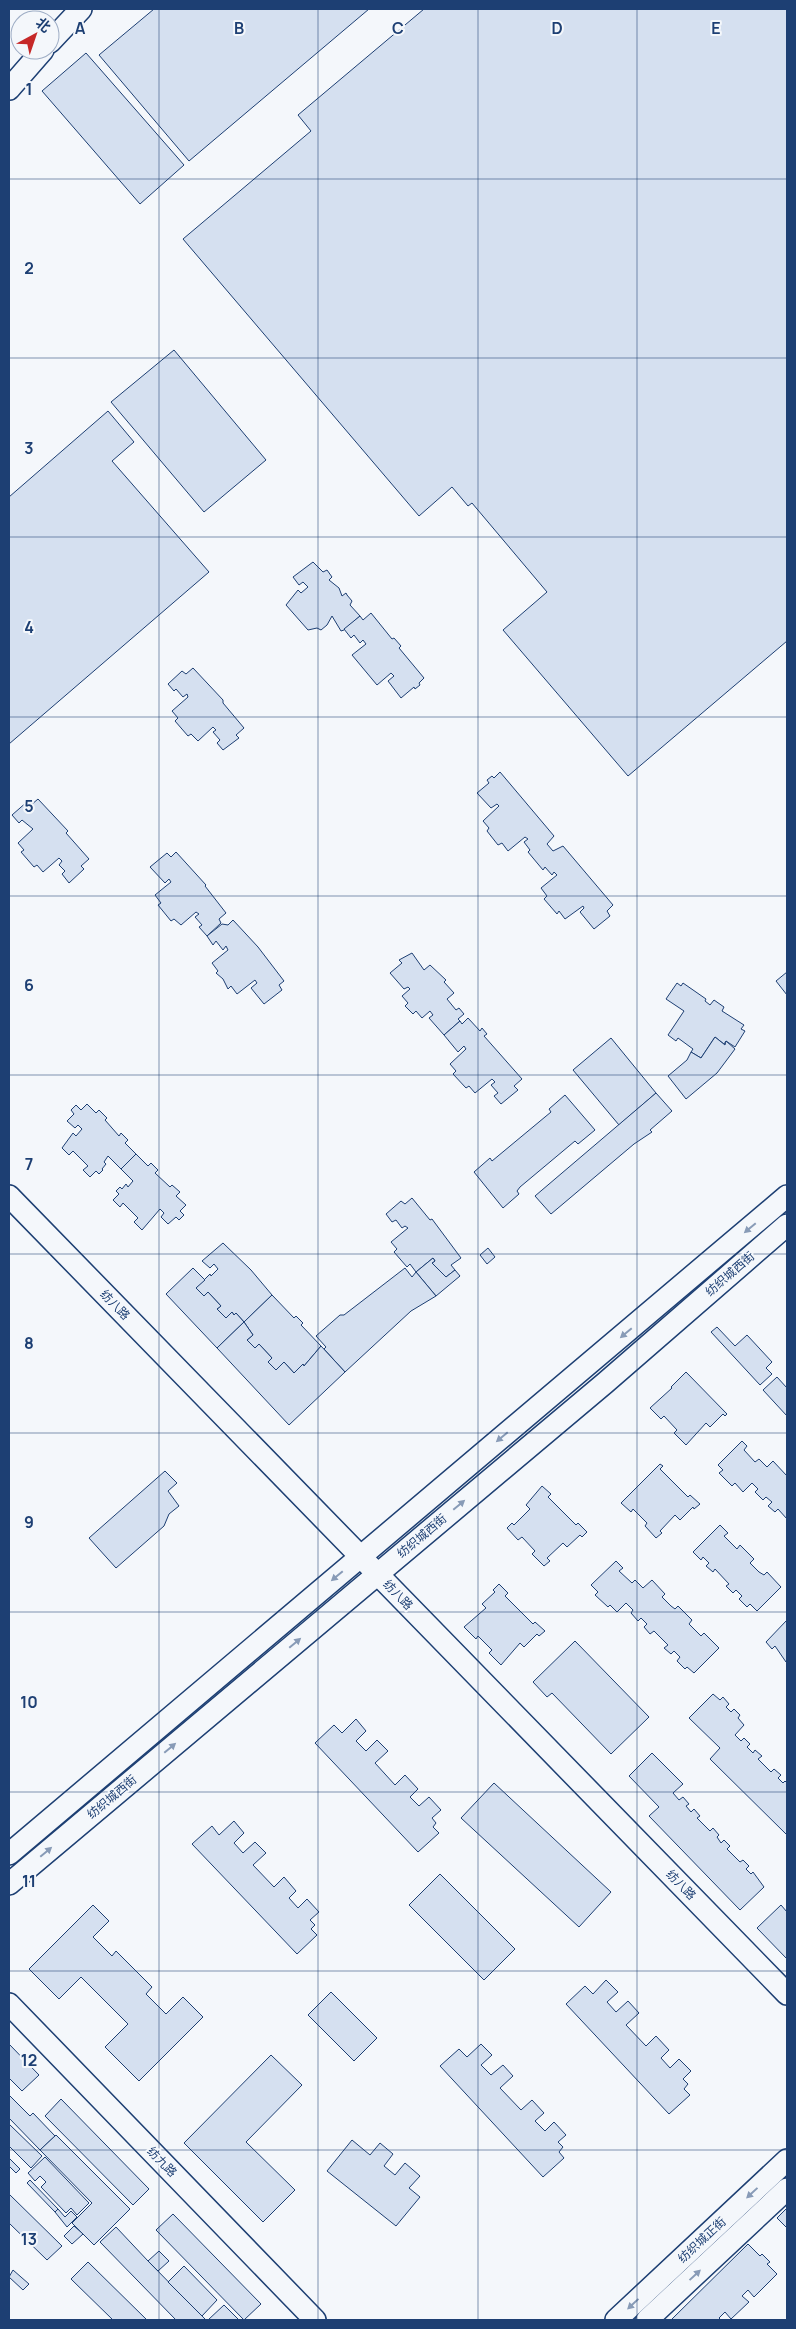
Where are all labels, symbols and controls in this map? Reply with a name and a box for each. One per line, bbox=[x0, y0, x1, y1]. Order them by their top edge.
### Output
north arrow bbox=[10, 10, 60, 60]
text: 北 bbox=[32, 13, 55, 36]
text: A bbox=[75, 17, 86, 39]
text: B bbox=[234, 17, 244, 39]
text: C bbox=[392, 17, 404, 39]
text: D bbox=[551, 17, 563, 39]
text: E bbox=[711, 17, 721, 39]
text: 1 bbox=[25, 78, 33, 100]
text: 2 bbox=[24, 257, 34, 279]
text: 3 bbox=[24, 437, 34, 459]
text: 4 bbox=[24, 616, 34, 638]
text: 5 bbox=[24, 795, 34, 817]
text: 6 bbox=[24, 974, 34, 996]
text: 7 bbox=[25, 1153, 33, 1175]
one-way arrow bbox=[744, 1222, 756, 1233]
street label: 纺织城西街 bbox=[701, 1248, 758, 1300]
street label: 纺八路 bbox=[97, 1286, 134, 1324]
one-way arrow bbox=[619, 1327, 632, 1338]
text: 8 bbox=[24, 1332, 34, 1354]
one-way arrow bbox=[495, 1432, 508, 1443]
one-way arrow bbox=[453, 1499, 465, 1511]
street label: 纺织城西街 bbox=[393, 1510, 450, 1561]
text: 9 bbox=[24, 1511, 34, 1533]
one-way arrow bbox=[331, 1571, 344, 1582]
street label: 纺八路 bbox=[380, 1576, 417, 1614]
one-way arrow bbox=[288, 1638, 301, 1649]
text: 10 bbox=[20, 1691, 38, 1713]
one-way arrow bbox=[163, 1742, 176, 1753]
street label: 纺织城西街 bbox=[83, 1771, 140, 1822]
one-way arrow bbox=[39, 1847, 52, 1858]
street label: 纺八路 bbox=[663, 1866, 700, 1904]
text: 11 bbox=[22, 1870, 36, 1892]
text: 12 bbox=[21, 2049, 37, 2071]
street label: 纺九路 bbox=[144, 2143, 181, 2181]
one-way arrow bbox=[746, 2187, 758, 2199]
street label: 纺织城正街 bbox=[674, 2213, 729, 2266]
text: 13 bbox=[21, 2228, 37, 2250]
one-way arrow bbox=[689, 2269, 701, 2281]
one-way arrow bbox=[627, 2298, 639, 2310]

